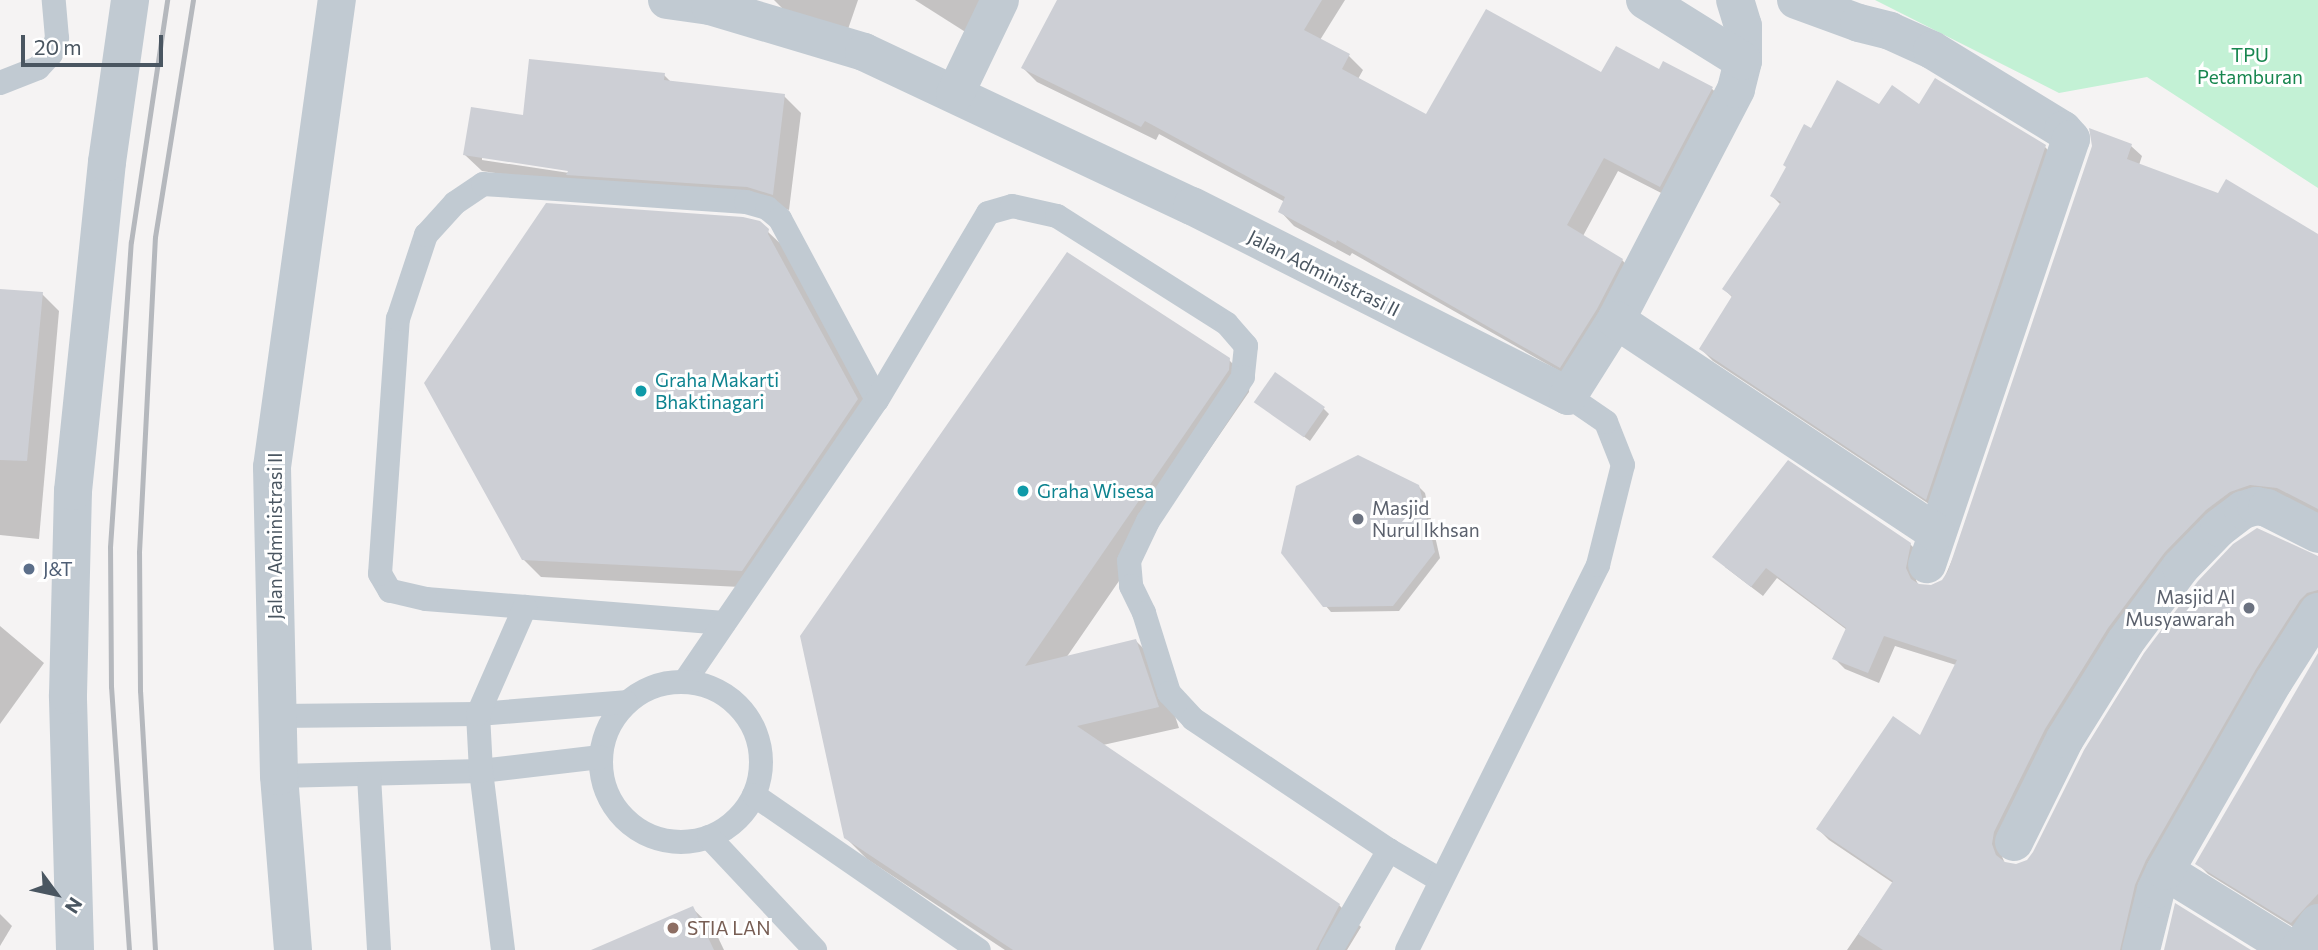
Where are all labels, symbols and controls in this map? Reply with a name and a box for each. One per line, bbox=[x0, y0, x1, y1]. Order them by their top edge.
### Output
scale bar bbox=[24, 21, 166, 65]
text: 20 m bbox=[34, 34, 82, 59]
park label: TPU Petamburan bbox=[2197, 44, 2303, 88]
street label: Jalan Administrasi II bbox=[1244, 225, 1404, 321]
place label: Graha Makarti Bhaktinagari bbox=[655, 369, 779, 413]
marker: Graha Makarti Bhaktinagari bbox=[633, 383, 649, 399]
street label: Jalan Administrasi II bbox=[264, 452, 286, 620]
place label: Graha Wisesa bbox=[1037, 480, 1154, 502]
marker: Graha Wisesa bbox=[1015, 483, 1031, 499]
place label: Masjid Nurul Ikhsan bbox=[1372, 497, 1480, 541]
marker: Masjid Nurul Ikhsan bbox=[1350, 511, 1366, 527]
place label: J&T bbox=[43, 558, 73, 580]
marker: J&T bbox=[21, 561, 37, 577]
place label: Masjid Al Musyawarah bbox=[2125, 586, 2235, 630]
marker: Masjid Al Musyawarah bbox=[2241, 600, 2257, 616]
north arrow bbox=[21, 859, 91, 929]
text: N bbox=[61, 893, 88, 918]
place label: STIA LAN bbox=[687, 917, 770, 939]
marker: STIA LAN bbox=[665, 920, 681, 936]

